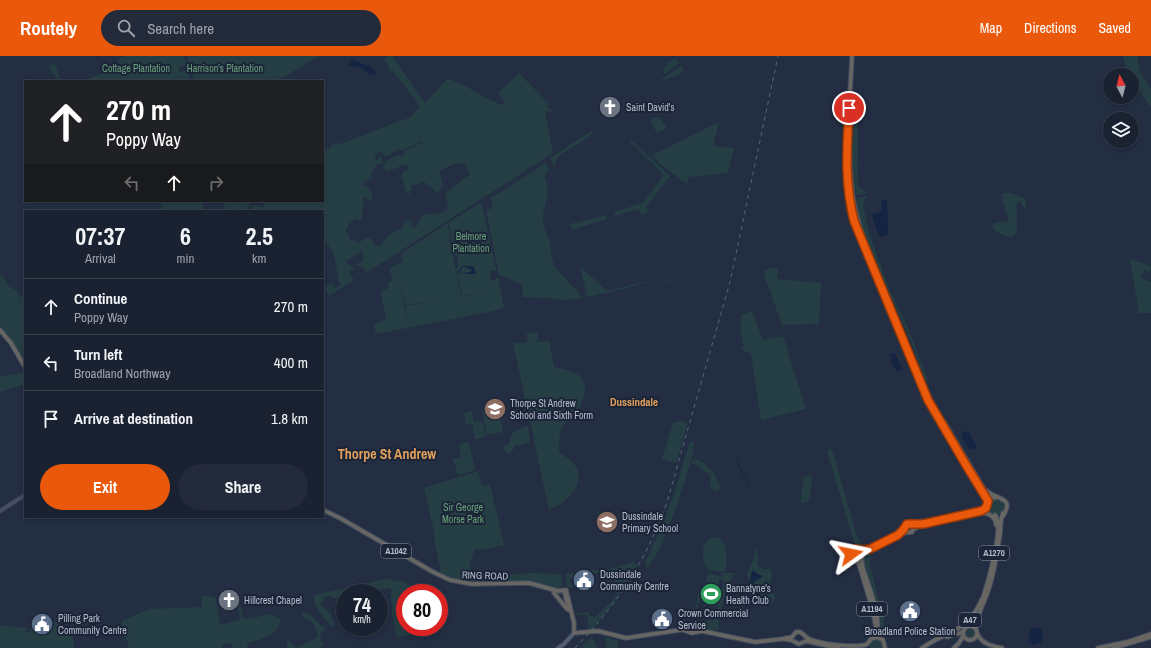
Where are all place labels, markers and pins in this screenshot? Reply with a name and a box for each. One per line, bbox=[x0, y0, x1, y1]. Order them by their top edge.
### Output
pin bbox=[832, 91, 866, 125]
church icon: Saint David's bbox=[597, 94, 623, 120]
place label: Saint David's bbox=[626, 101, 675, 114]
school or university icon: Thorpe St Andrew School and Sixth Form bbox=[482, 396, 508, 422]
place label: Thorpe St Andrew School and Sixth Form bbox=[510, 397, 593, 422]
school or university icon: Dussindale Primary School bbox=[594, 509, 620, 535]
place label: Dussindale Primary School bbox=[622, 510, 678, 535]
public building icon: Dussindale Community Centre bbox=[571, 567, 597, 593]
place label: Dussindale Community Centre bbox=[600, 568, 669, 593]
sports icon: Bannatyne's Health Club bbox=[698, 581, 724, 607]
place label: Bannatyne's Health Club bbox=[726, 582, 771, 607]
church icon: Hillcrest Chapel bbox=[216, 587, 242, 613]
place label: Hillcrest Chapel bbox=[244, 594, 302, 607]
public building icon: Broadland Police Station bbox=[897, 598, 923, 624]
public building icon: Crown Commercial Service bbox=[649, 606, 675, 632]
place label: Crown Commercial Service bbox=[678, 607, 748, 632]
public building icon: Pilling Park Community Centre bbox=[29, 611, 55, 637]
place label: Pilling Park Community Centre bbox=[58, 612, 127, 637]
place label: Broadland Police Station bbox=[865, 625, 955, 638]

